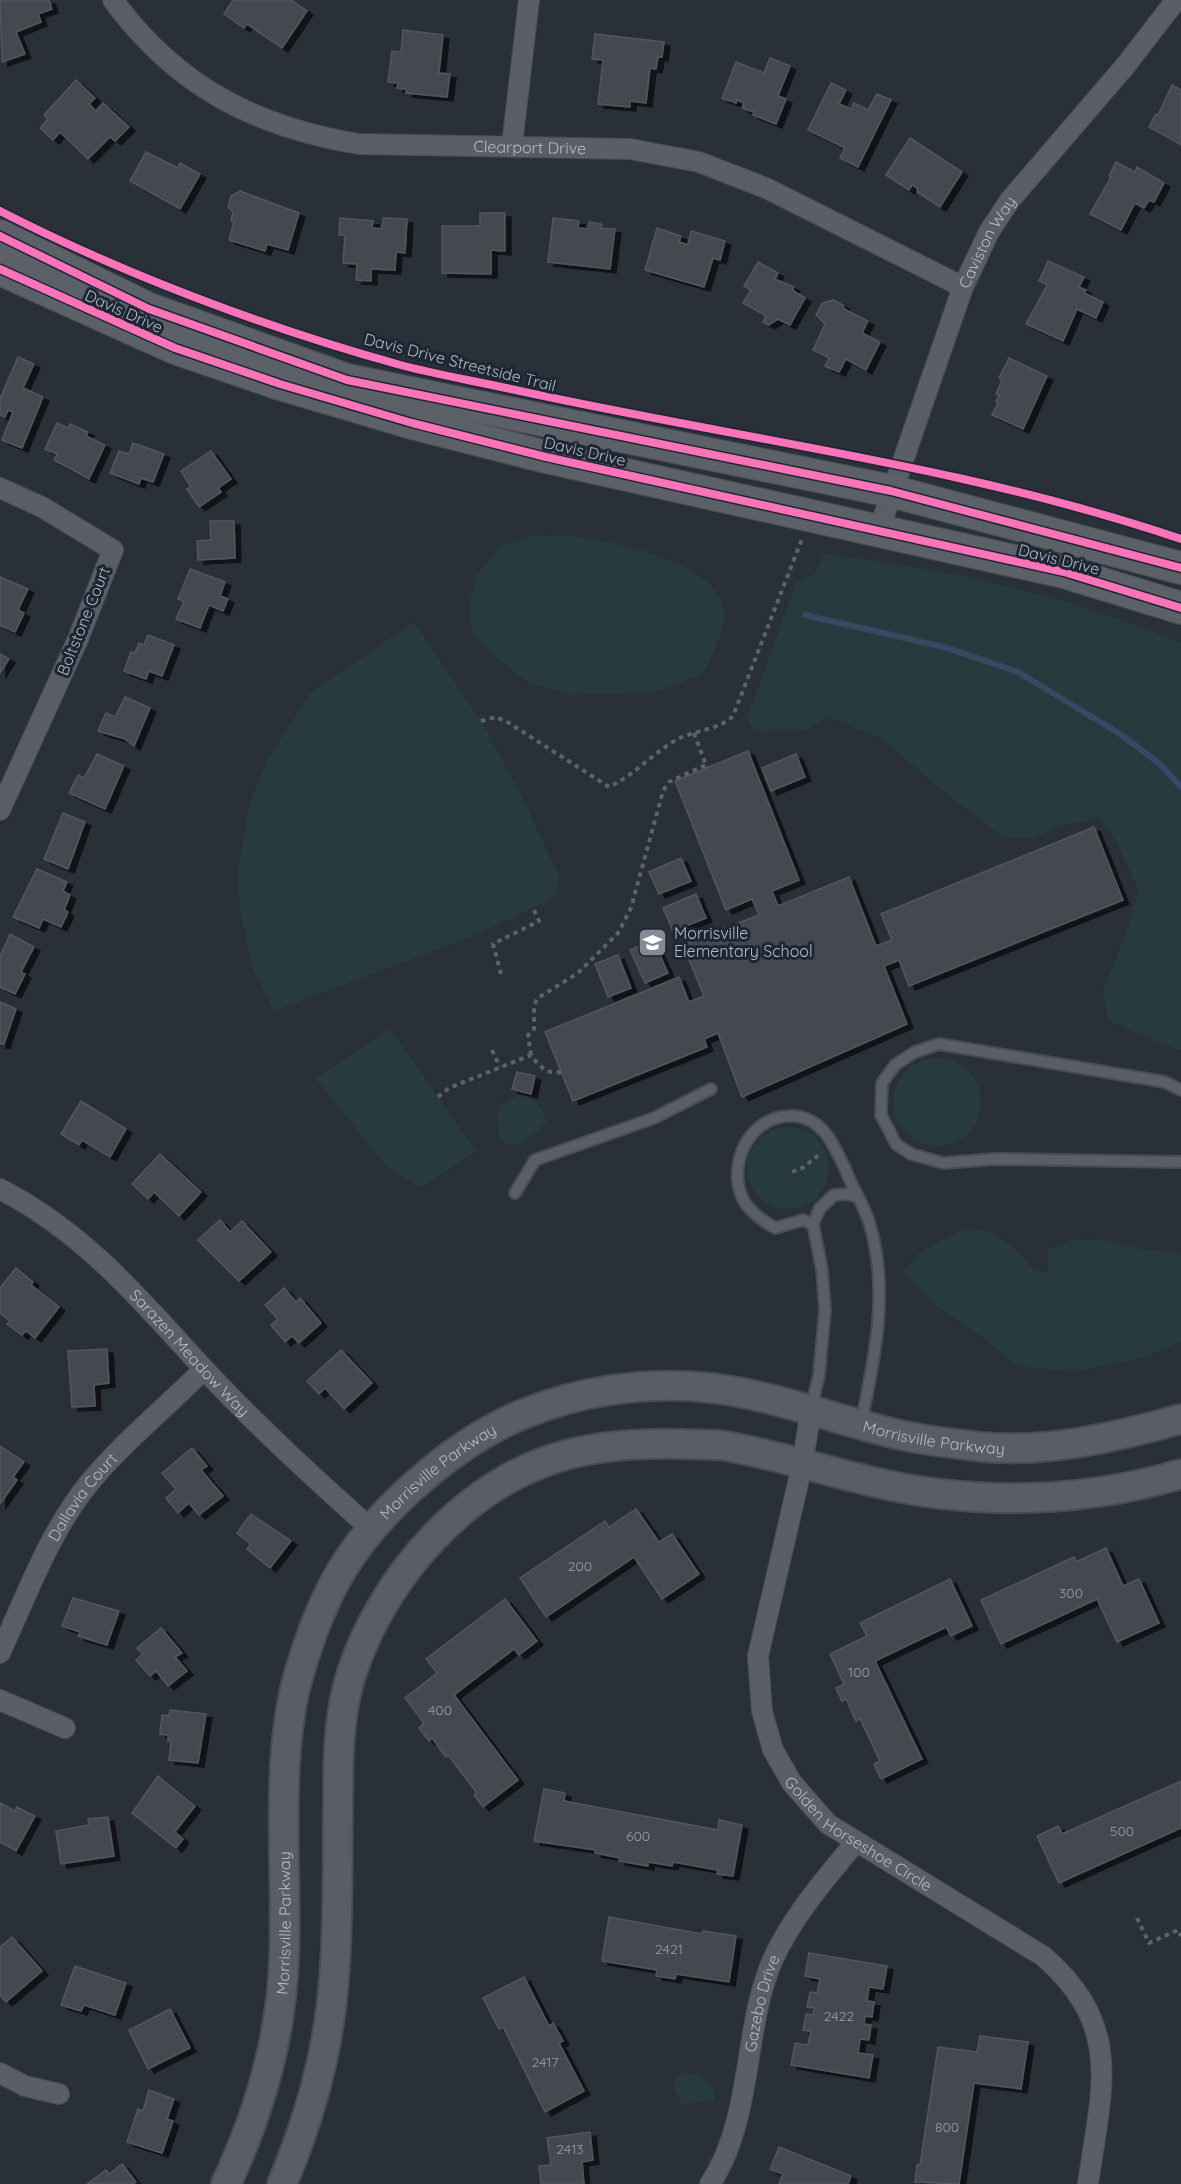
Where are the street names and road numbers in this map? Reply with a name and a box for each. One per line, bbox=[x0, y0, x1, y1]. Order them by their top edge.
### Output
street label: Clearport Drive bbox=[473, 136, 586, 158]
street label: Caviston Way bbox=[954, 192, 1020, 291]
street label: Davis Drive bbox=[82, 285, 166, 337]
street label: Davis Drive Streetside Trail bbox=[362, 328, 558, 396]
street label: Davis Drive bbox=[542, 432, 628, 470]
street label: Davis Drive bbox=[1016, 539, 1102, 579]
street label: Boltstone Court bbox=[52, 564, 114, 678]
street label: Sarazen Meadow Way bbox=[126, 1285, 254, 1420]
street label: Morrisville Parkway bbox=[861, 1416, 1005, 1458]
street label: Morrisville Parkway bbox=[375, 1419, 500, 1524]
street label: Dallavia Court bbox=[43, 1449, 121, 1545]
street label: Golden Horseshoe Circle bbox=[780, 1773, 936, 1896]
street label: Morrisville Parkway bbox=[272, 1851, 295, 1996]
street label: Gazebo Drive bbox=[740, 1952, 784, 2054]

